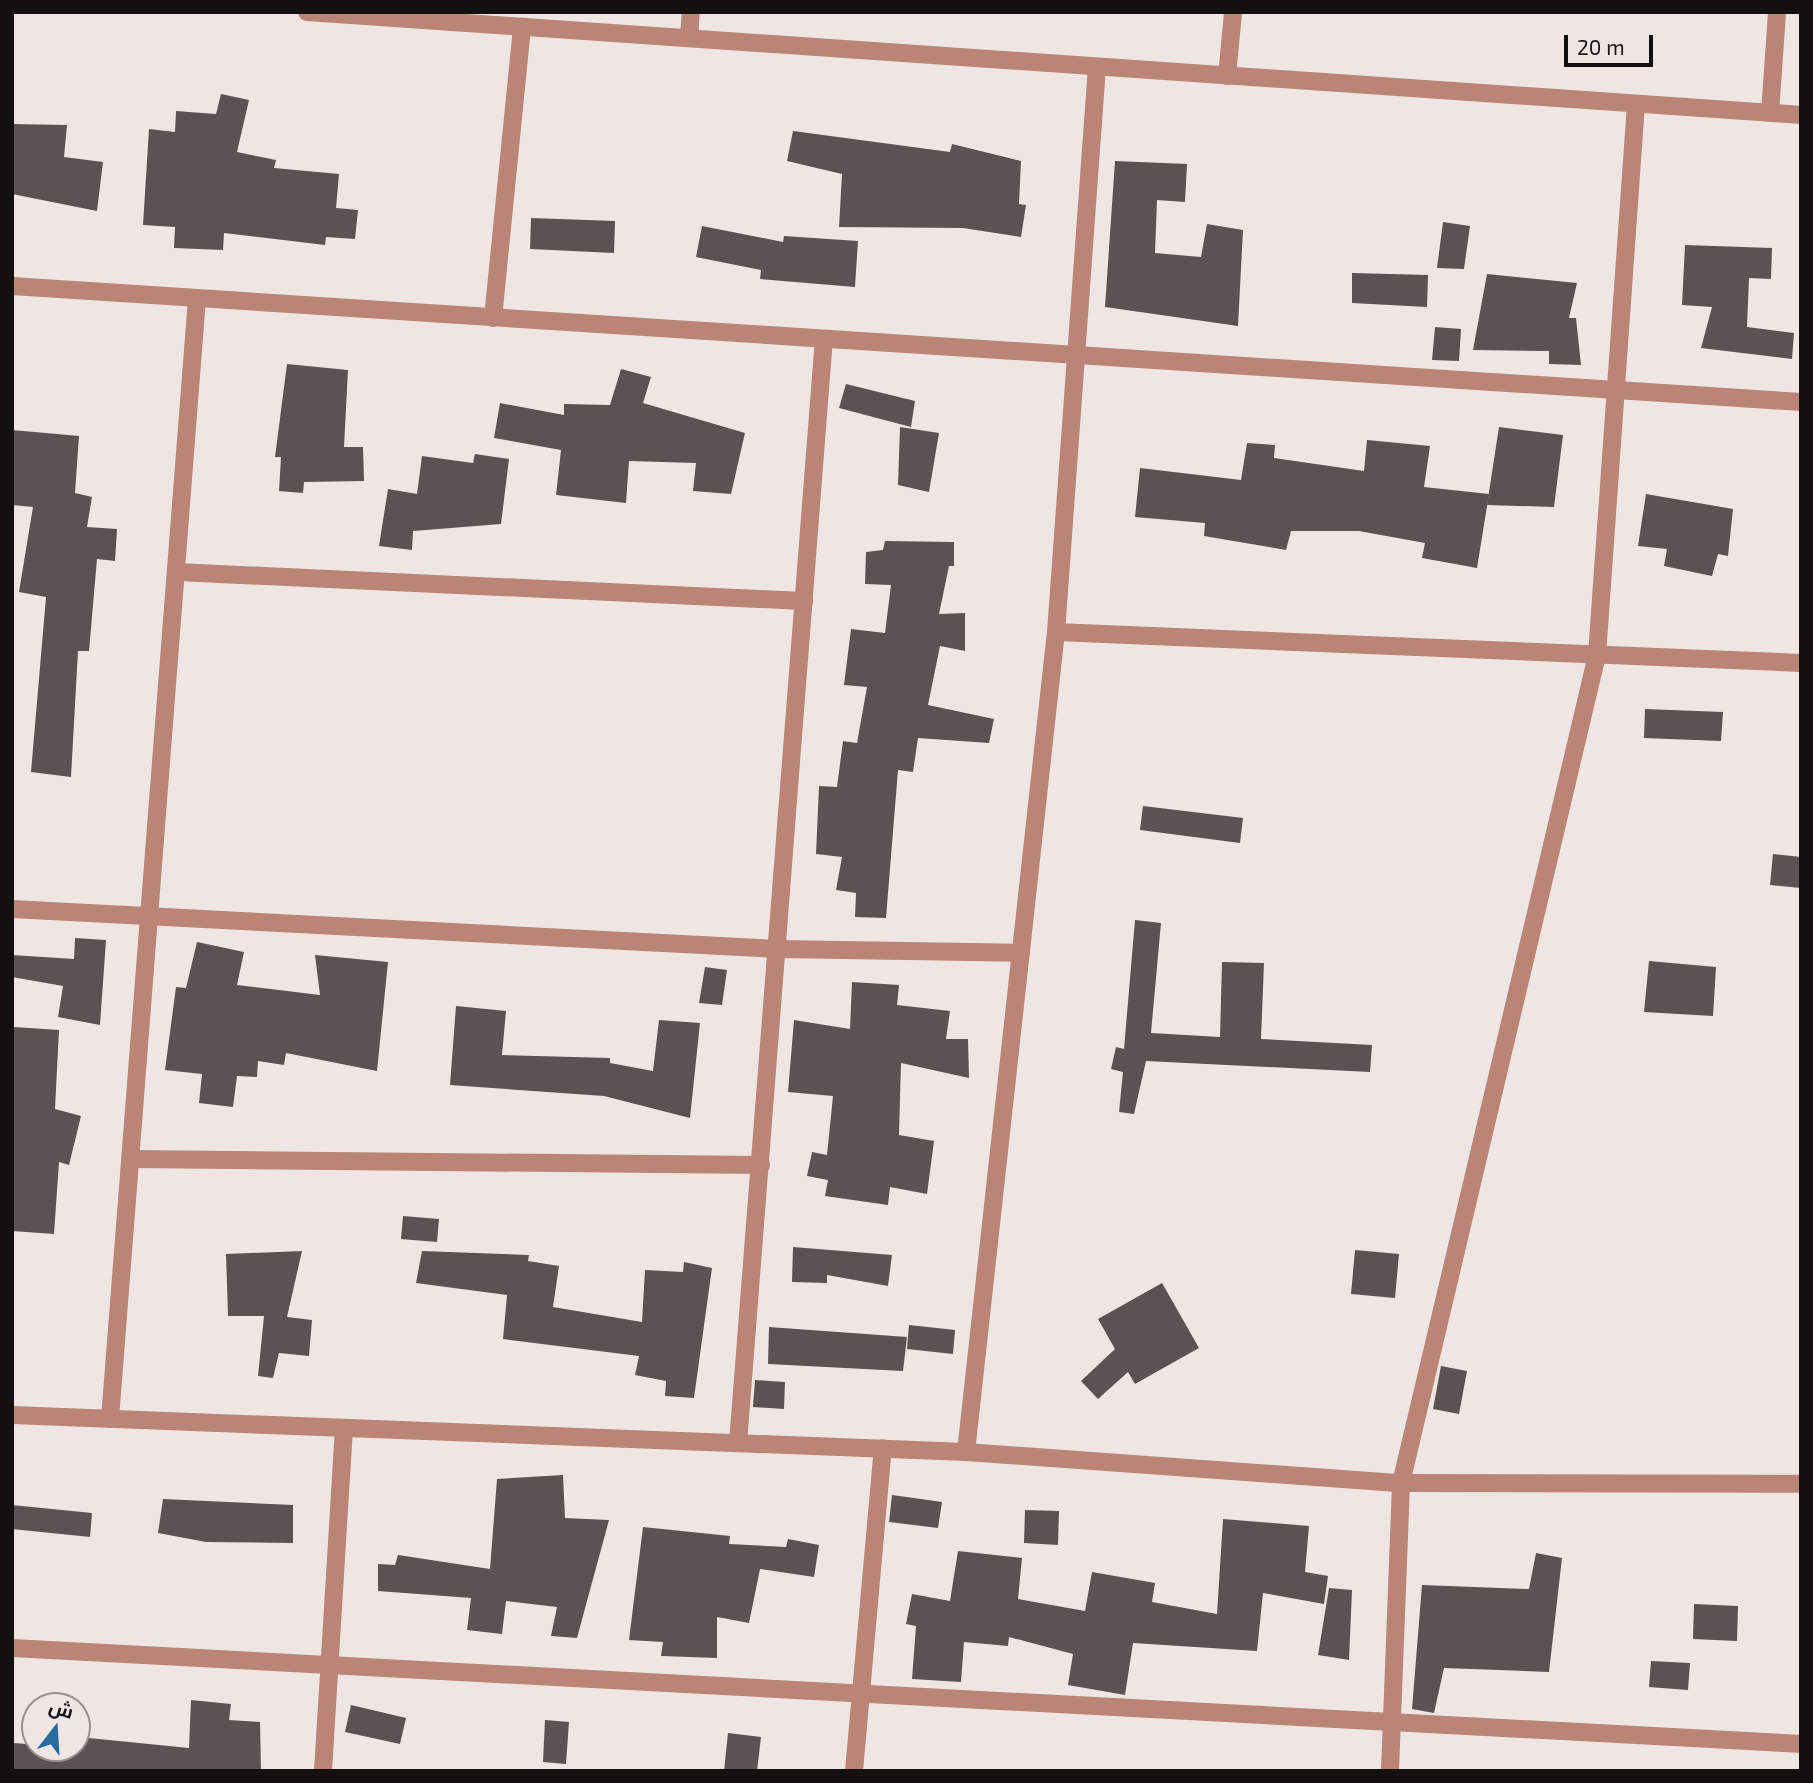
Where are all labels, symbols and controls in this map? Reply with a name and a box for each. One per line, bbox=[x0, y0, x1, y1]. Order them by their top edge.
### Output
scale bar bbox=[1568, 21, 1657, 65]
text: 20 m bbox=[1577, 34, 1625, 59]
north arrow bbox=[21, 1692, 91, 1762]
text: ش bbox=[47, 1694, 77, 1723]

